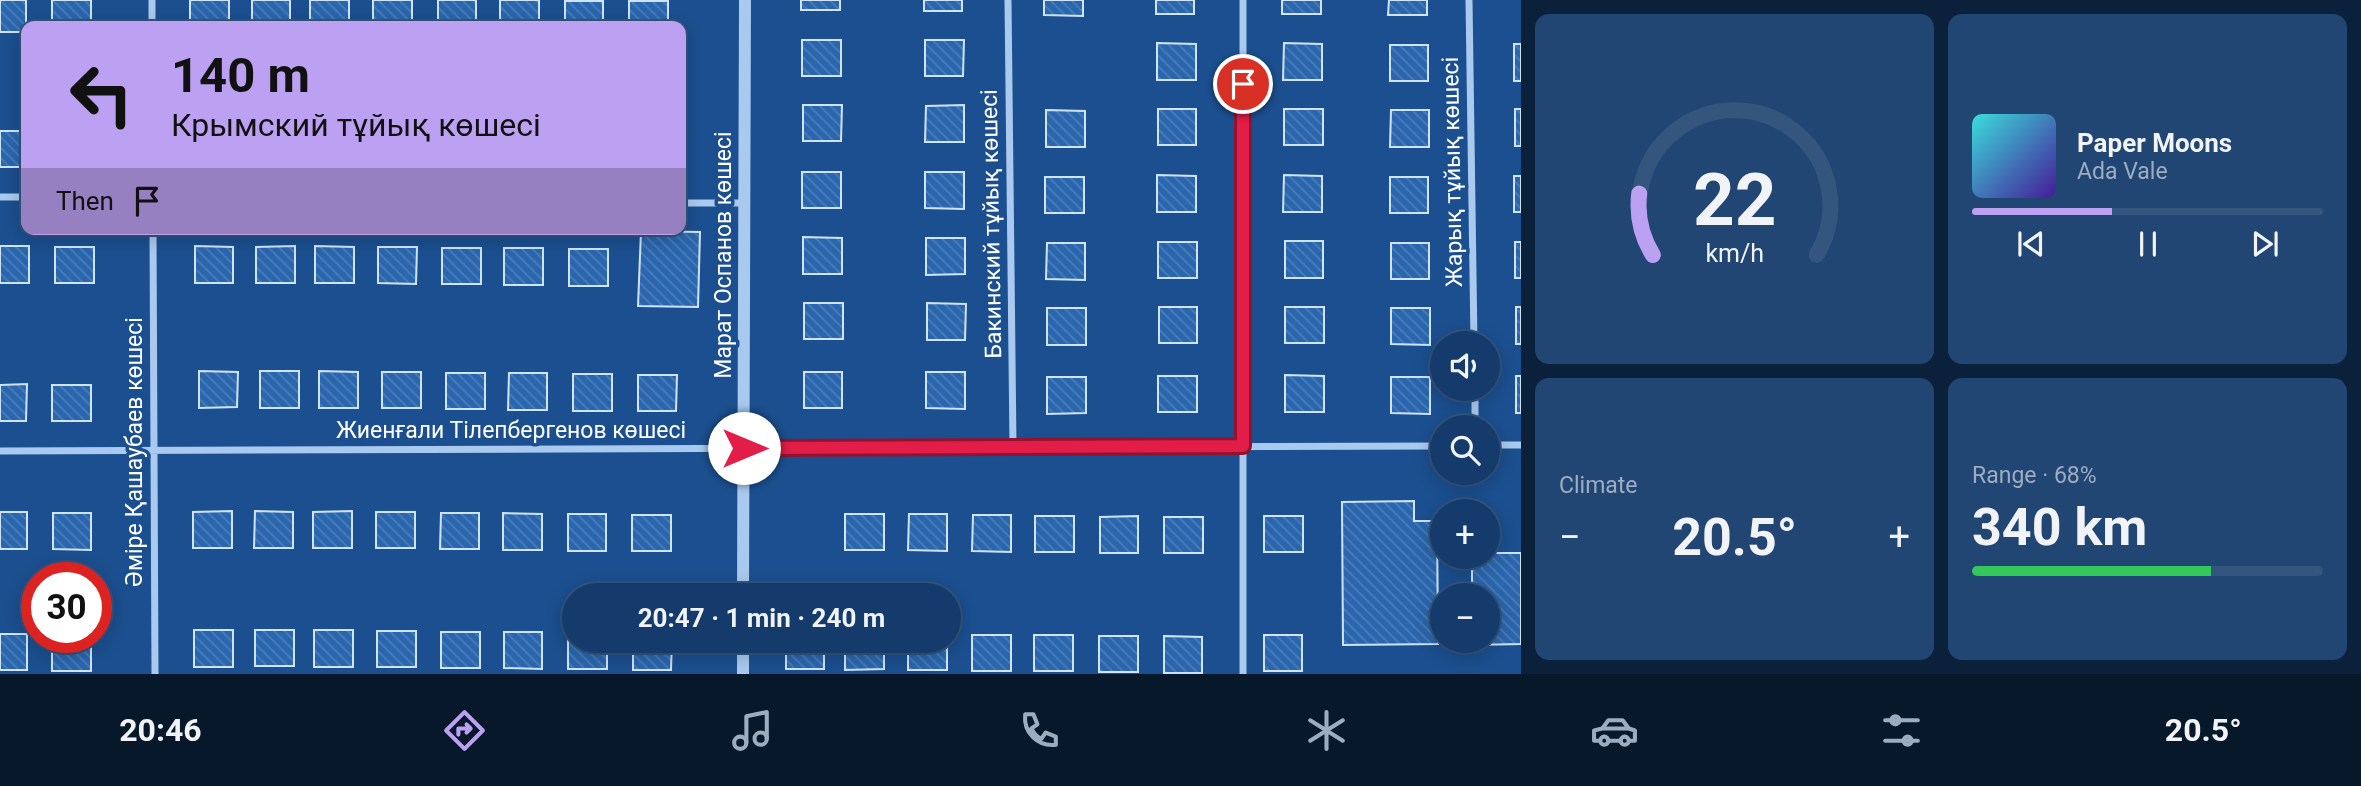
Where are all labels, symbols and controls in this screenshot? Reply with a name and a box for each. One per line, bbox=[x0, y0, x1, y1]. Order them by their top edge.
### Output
text: 140 m bbox=[171, 47, 310, 104]
icon: left bbox=[56, 49, 147, 140]
pin bbox=[1213, 54, 1273, 114]
street label: Жарық тұйық көшесі bbox=[1437, 57, 1468, 287]
icon: arrive bbox=[1224, 65, 1262, 103]
street label: Бакинский тұйық көшесі bbox=[976, 89, 1007, 359]
text: Крымский тұйық көшесі bbox=[171, 106, 541, 144]
text: Paper Moons bbox=[2077, 128, 2232, 158]
street label: Марат Оспанов көшесі bbox=[710, 131, 737, 379]
text: 22 bbox=[1693, 157, 1776, 243]
text: Ada Vale bbox=[2077, 158, 2168, 185]
icon: arrive bbox=[128, 182, 166, 220]
text: Then bbox=[56, 186, 114, 216]
icon: previous bbox=[2012, 225, 2050, 263]
icon: pause bbox=[2129, 225, 2167, 263]
icon: next bbox=[2246, 225, 2284, 263]
text: km/h bbox=[1705, 239, 1764, 268]
street label: Әміре Қашаубаев көшесі bbox=[121, 317, 148, 587]
map controls bbox=[1430, 331, 1500, 653]
button: sound bbox=[1430, 331, 1500, 401]
position arrow bbox=[707, 411, 781, 485]
button: search bbox=[1430, 415, 1500, 485]
street label: Жиенғали Тілепбергенов көшесі bbox=[336, 417, 686, 444]
text: Range · 68% bbox=[1972, 462, 2097, 489]
text: Climate bbox=[1559, 472, 1638, 499]
text: 340 km bbox=[1972, 497, 2147, 558]
button: + bbox=[1430, 499, 1500, 569]
text: 20.5° bbox=[1672, 507, 1797, 568]
text: − bbox=[1559, 515, 1581, 559]
text: + bbox=[1888, 515, 1910, 559]
speed limit sign: 30 bbox=[21, 562, 112, 653]
button: − bbox=[1430, 583, 1500, 653]
text: 20:47 · 1 min · 240 m bbox=[638, 603, 885, 633]
icon: directions bbox=[440, 706, 489, 755]
icon: music bbox=[728, 706, 777, 755]
icon: phone bbox=[1015, 706, 1064, 755]
icon: climate bbox=[1302, 706, 1351, 755]
icon: car bbox=[1590, 706, 1639, 755]
icon: filters bbox=[1877, 706, 1926, 755]
text: 20:46 bbox=[119, 711, 202, 749]
text: 20.5° bbox=[2165, 711, 2242, 749]

